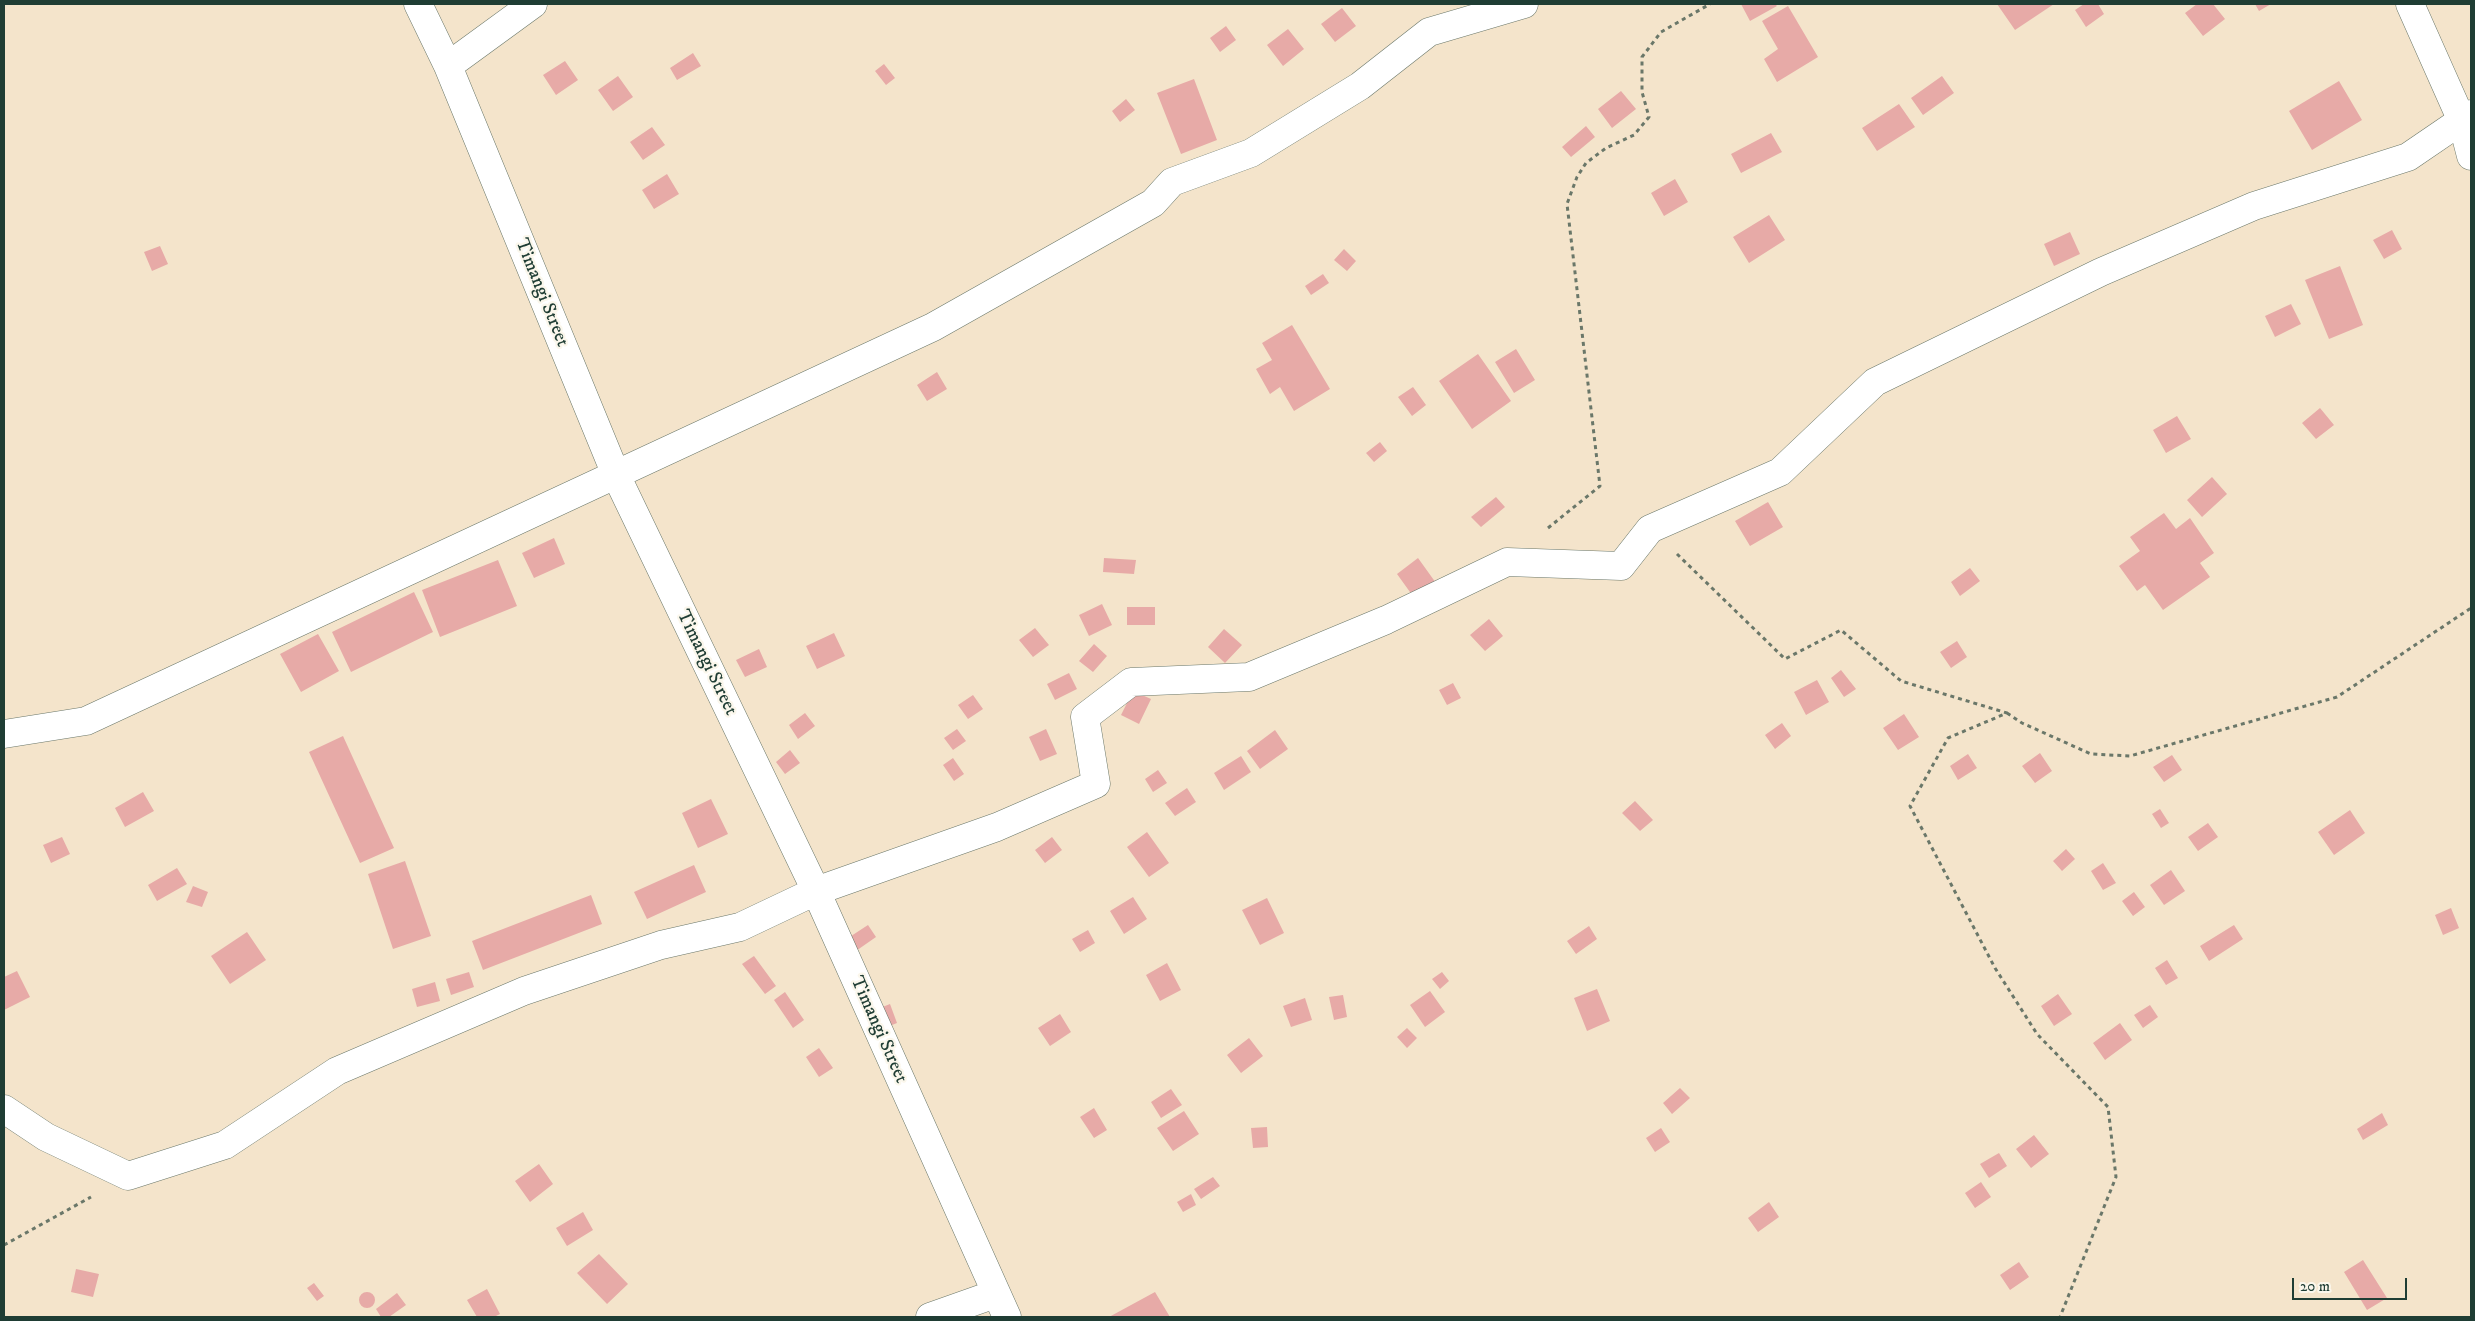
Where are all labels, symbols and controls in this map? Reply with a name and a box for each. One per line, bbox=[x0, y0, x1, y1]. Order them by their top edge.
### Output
street label: Timangi Street bbox=[509, 236, 573, 350]
street label: Timangi Street bbox=[671, 606, 741, 720]
street label: Timangi Street bbox=[844, 973, 912, 1087]
scale bar bbox=[2295, 1268, 2410, 1300]
text: 20 m bbox=[2300, 1277, 2330, 1296]

